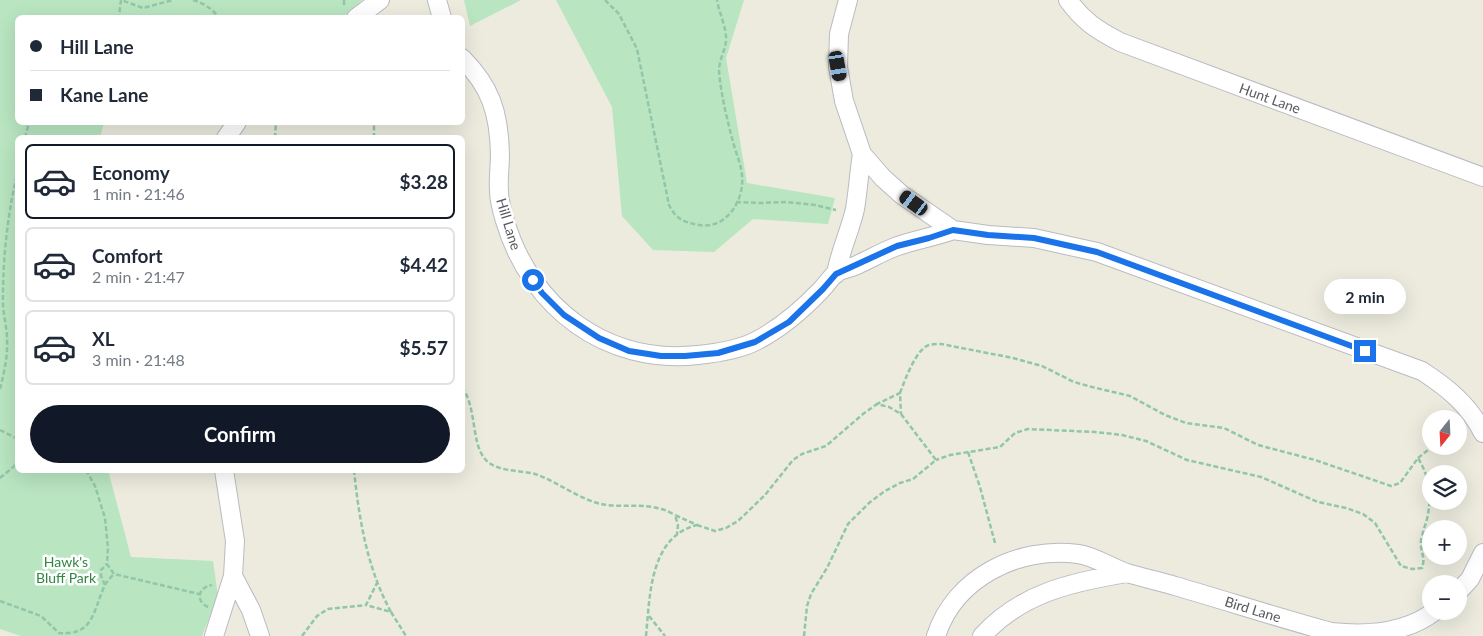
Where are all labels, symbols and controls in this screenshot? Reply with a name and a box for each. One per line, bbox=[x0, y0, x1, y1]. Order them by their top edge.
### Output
text: Hill Lane bbox=[60, 35, 134, 58]
car bbox=[828, 50, 847, 82]
street label: Hunt Lane bbox=[1237, 79, 1303, 117]
text: Kane Lane bbox=[60, 83, 149, 106]
icon: car bbox=[32, 159, 77, 204]
text: Economy bbox=[92, 161, 170, 184]
text: $3.28 bbox=[399, 170, 448, 193]
text: 1 min · 21:46 bbox=[92, 184, 185, 203]
car bbox=[897, 188, 930, 218]
street label: Hill Lane bbox=[493, 196, 525, 252]
icon: car bbox=[32, 242, 77, 287]
text: Comfort bbox=[92, 244, 163, 267]
text: $4.42 bbox=[399, 253, 448, 276]
text: 2 min · 21:47 bbox=[92, 267, 185, 286]
route start bbox=[522, 269, 544, 291]
callout: 2 min bbox=[1324, 278, 1406, 314]
text: 2 min bbox=[1345, 287, 1385, 306]
icon: car bbox=[32, 325, 77, 370]
text: XL bbox=[92, 327, 115, 350]
text: $5.57 bbox=[399, 336, 448, 359]
route end bbox=[1354, 340, 1376, 362]
text: 3 min · 21:48 bbox=[92, 350, 185, 369]
button: Confirm bbox=[30, 405, 450, 463]
north arrow bbox=[1422, 410, 1468, 455]
map controls bbox=[1422, 410, 1467, 620]
button: layers bbox=[1422, 465, 1467, 510]
button: + bbox=[1422, 520, 1467, 565]
park label: Hawk's Bluff Park bbox=[36, 553, 97, 586]
button: − bbox=[1422, 575, 1467, 620]
street label: Bird Lane bbox=[1223, 592, 1283, 626]

